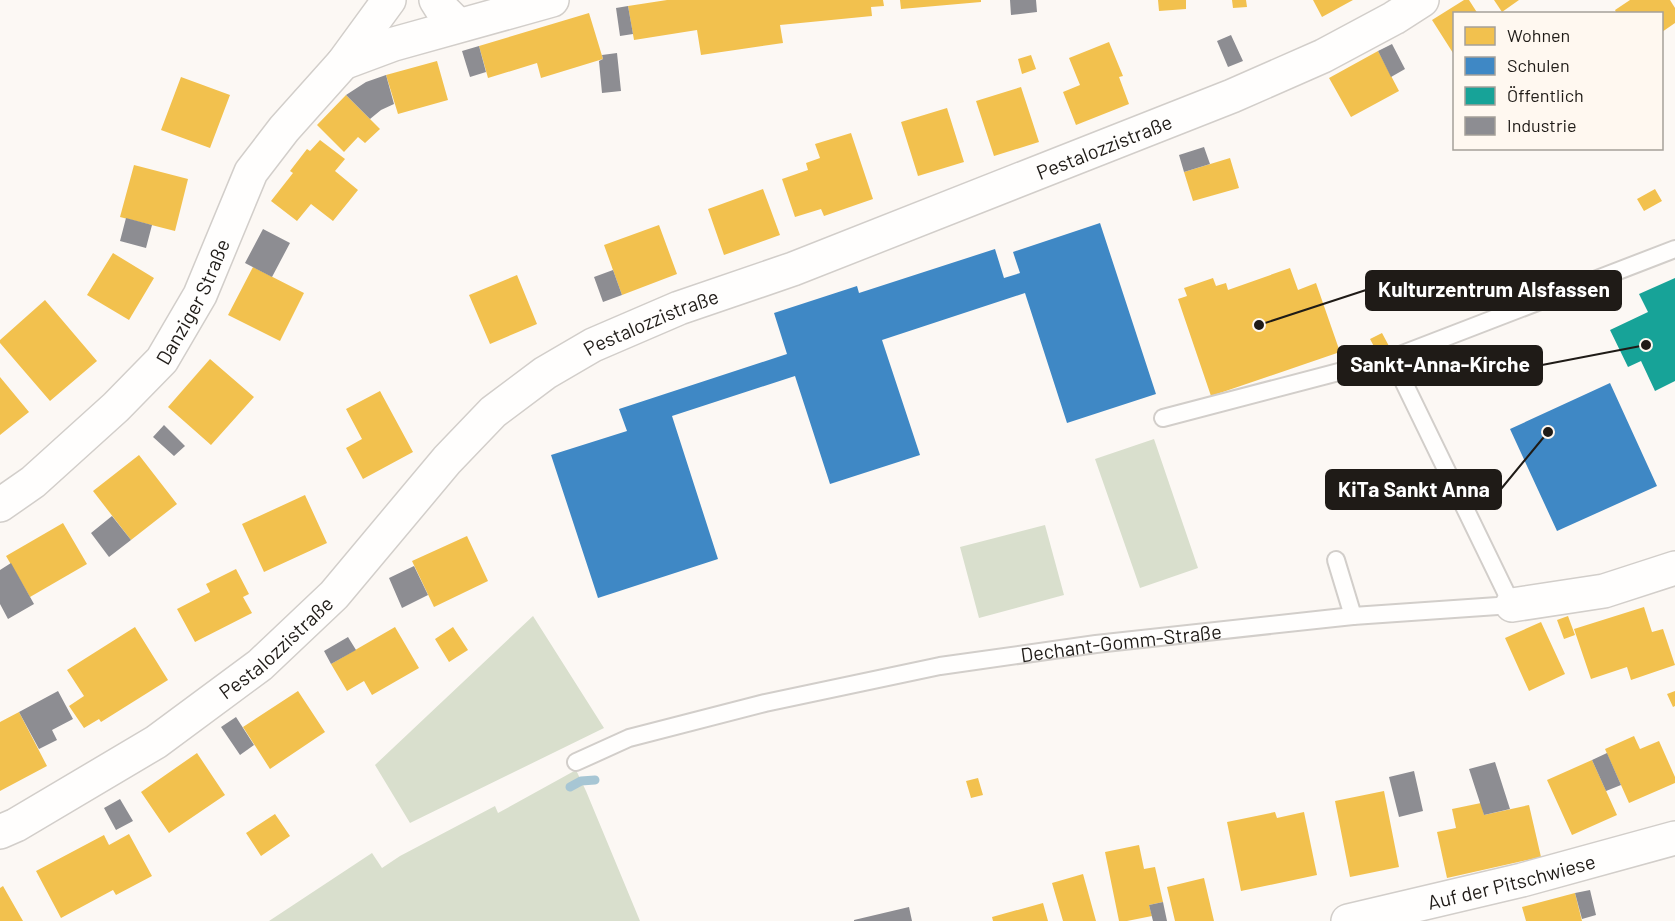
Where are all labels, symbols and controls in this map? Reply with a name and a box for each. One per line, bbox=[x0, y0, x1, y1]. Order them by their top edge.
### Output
legend bbox=[1453, 12, 1663, 150]
text: Wohnen bbox=[1507, 24, 1570, 46]
text: Schulen bbox=[1507, 54, 1570, 76]
text: Öffentlich bbox=[1507, 84, 1584, 106]
street label: Pestalozzistraße bbox=[1033, 109, 1175, 184]
text: Industrie bbox=[1507, 114, 1577, 136]
street label: Danziger Straße bbox=[150, 235, 234, 369]
callout: Kulturzentrum Alsfassen bbox=[1366, 271, 1621, 310]
text: Kulturzentrum Alsfassen bbox=[1378, 276, 1610, 301]
street label: Pestalozzistraße bbox=[579, 283, 721, 360]
callout: Sankt-Anna-Kirche bbox=[1338, 346, 1542, 385]
text: Sankt-Anna-Kirche bbox=[1350, 351, 1530, 376]
callout: KiTa Sankt Anna bbox=[1326, 470, 1501, 509]
text: KiTa Sankt Anna bbox=[1338, 476, 1490, 501]
street label: Pestalozzistraße bbox=[214, 591, 337, 703]
street label: Dechant-Gomm-Straße bbox=[1019, 618, 1223, 667]
street label: Auf der Pitschwiese bbox=[1425, 849, 1598, 914]

